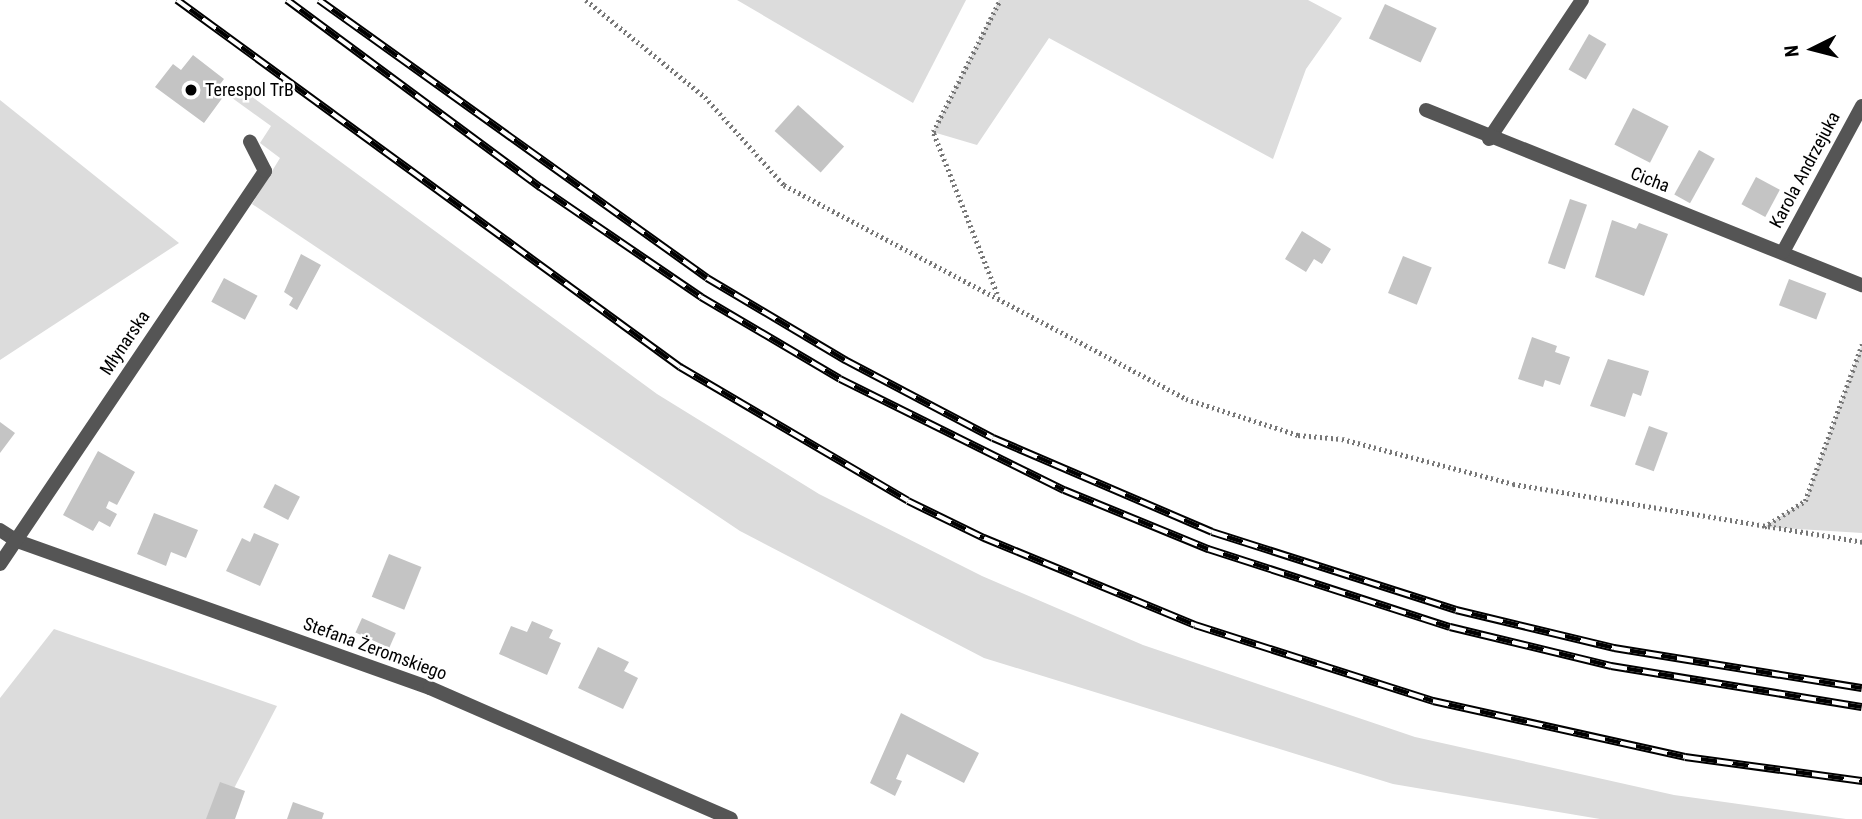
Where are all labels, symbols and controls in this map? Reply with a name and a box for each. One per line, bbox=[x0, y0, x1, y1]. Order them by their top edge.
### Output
north arrow bbox=[1778, 14, 1848, 84]
text: N bbox=[1780, 44, 1804, 58]
place label: Terespol TrB bbox=[205, 79, 294, 101]
marker: Terespol TrB bbox=[183, 82, 199, 98]
street label: Karola Andrzejuka bbox=[1765, 108, 1845, 232]
street label: Cicha bbox=[1627, 163, 1673, 197]
street label: Młynarska bbox=[96, 307, 154, 379]
street label: Stefana Żeromskiego bbox=[300, 613, 450, 685]

